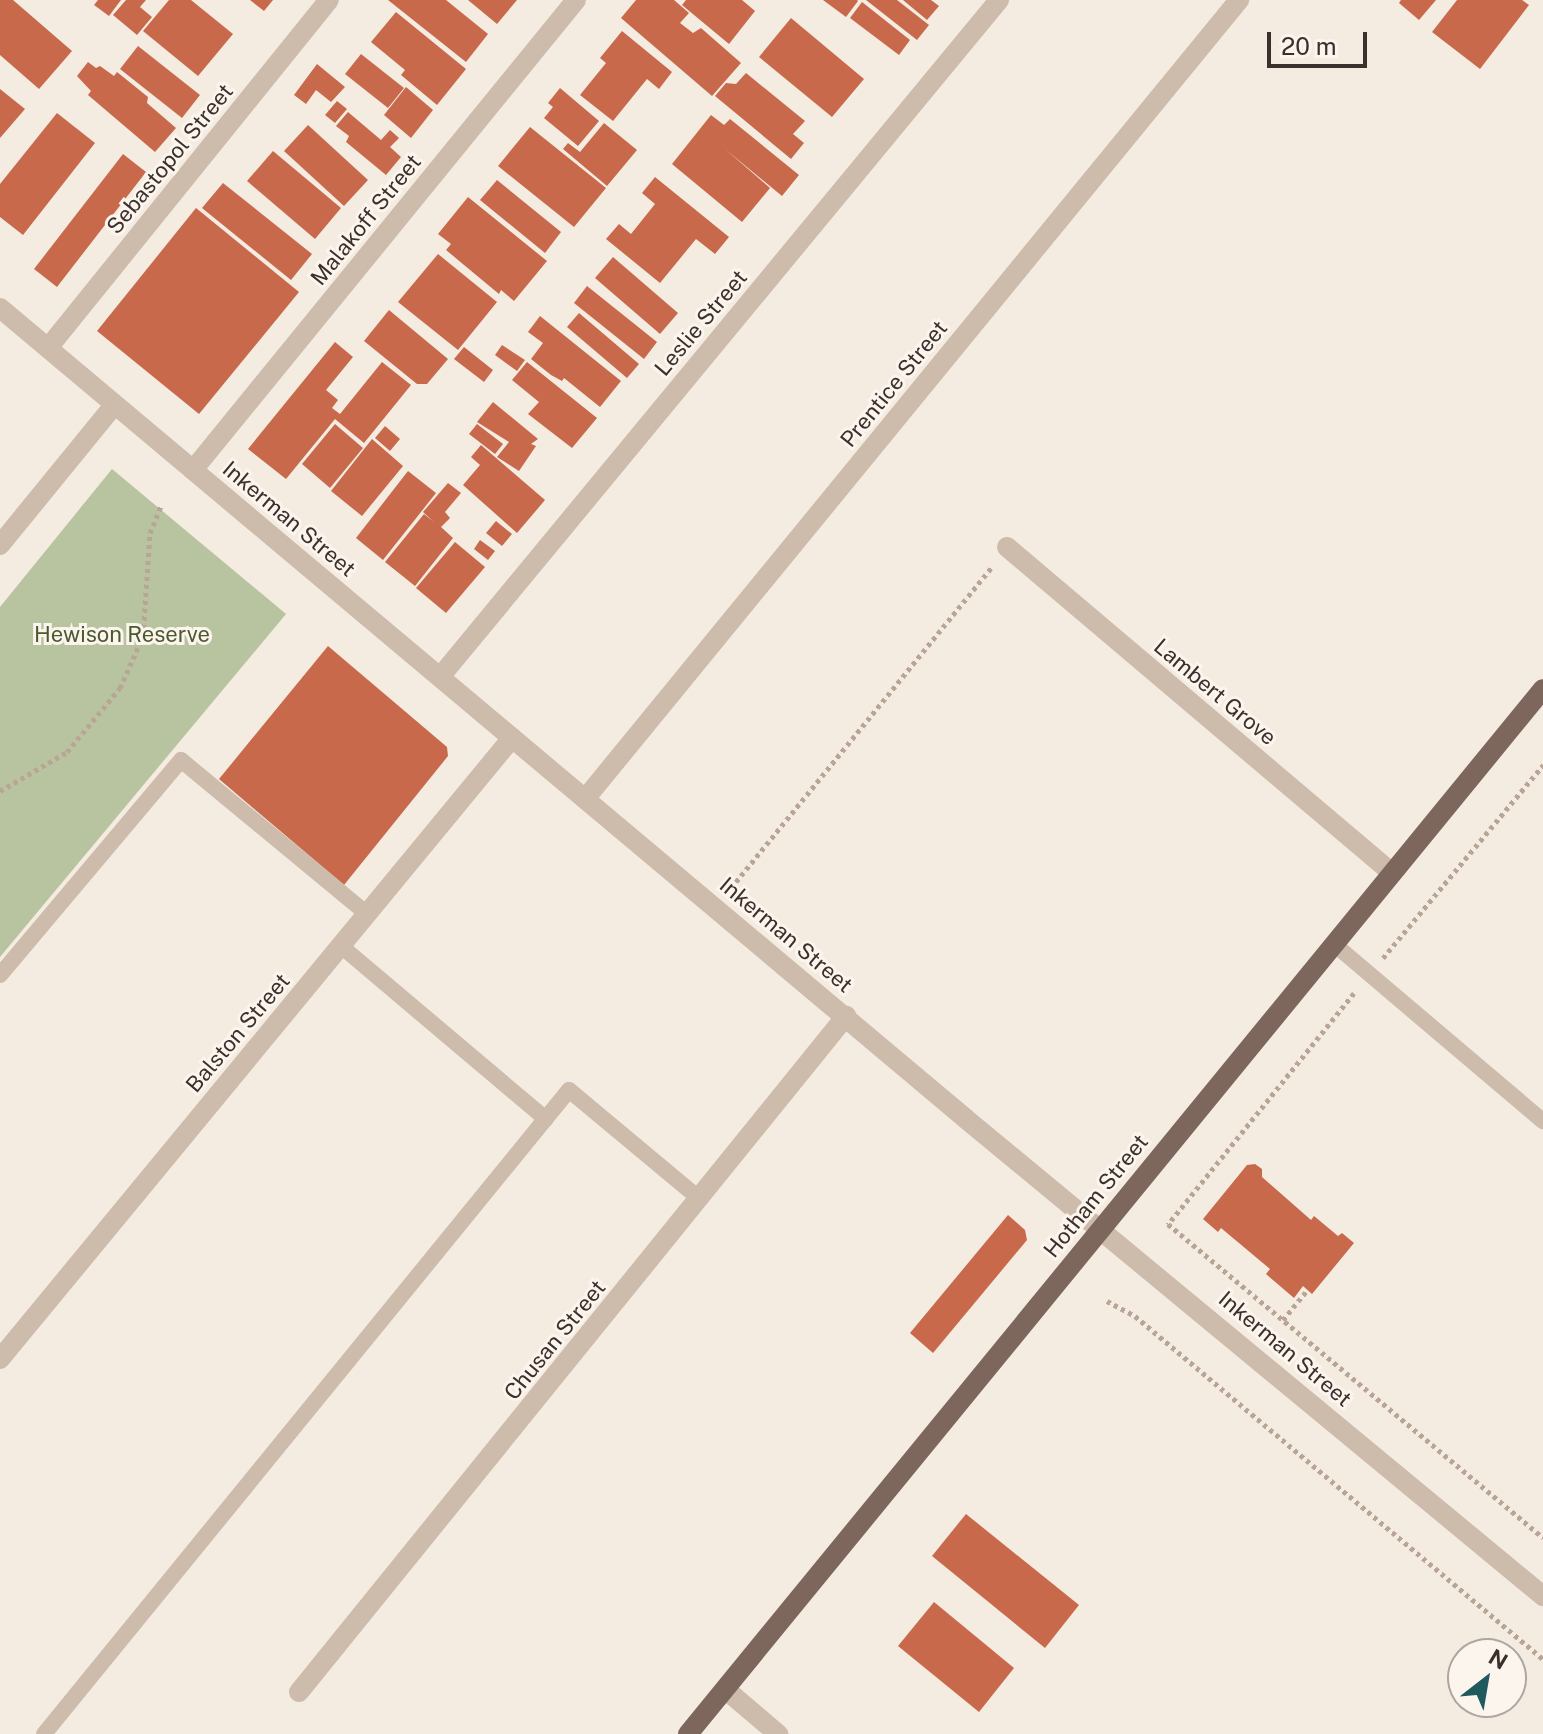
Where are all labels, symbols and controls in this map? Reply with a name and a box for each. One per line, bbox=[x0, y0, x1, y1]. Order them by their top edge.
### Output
scale bar bbox=[1271, 16, 1371, 66]
text: 20 m bbox=[1281, 32, 1337, 60]
street label: Sebastopol Street bbox=[101, 79, 239, 239]
street label: Malakoff Street bbox=[305, 149, 427, 291]
street label: Leslie Street bbox=[649, 265, 753, 381]
street label: Prentice Street bbox=[835, 315, 953, 453]
street label: Inkerman Street bbox=[217, 456, 361, 582]
park label: Hewison Reserve bbox=[34, 622, 210, 648]
street label: Lambert Grove bbox=[1149, 633, 1281, 751]
street label: Inkerman Street bbox=[714, 872, 858, 998]
street label: Balston Street bbox=[181, 968, 295, 1098]
street label: Hotham Street bbox=[1038, 1129, 1154, 1263]
street label: Chusan Street bbox=[499, 1275, 611, 1405]
street label: Inkerman Street bbox=[1213, 1286, 1357, 1412]
north arrow bbox=[1447, 1638, 1527, 1718]
text: N bbox=[1484, 1644, 1512, 1675]

